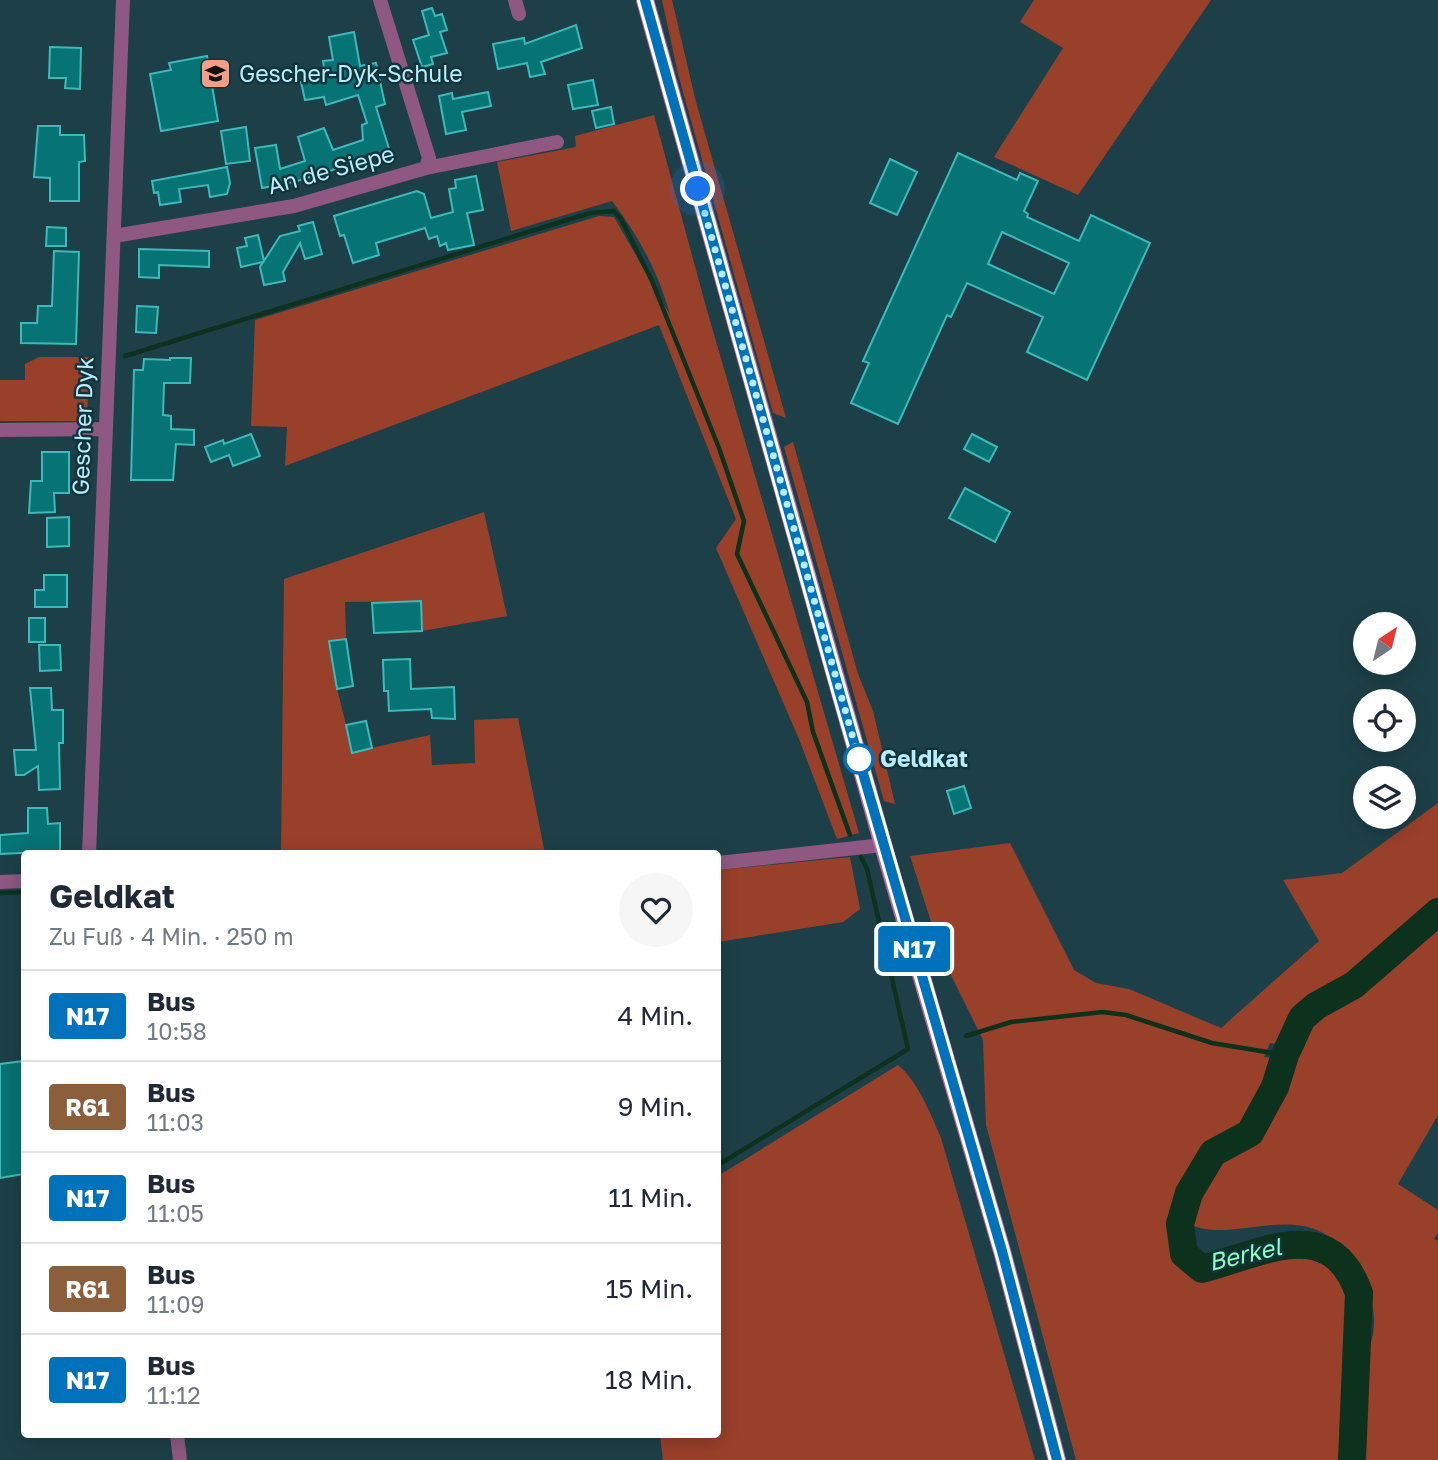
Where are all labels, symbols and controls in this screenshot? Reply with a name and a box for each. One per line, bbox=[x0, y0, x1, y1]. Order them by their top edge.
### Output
school or university icon: Gescher-Dyk-Schule bbox=[199, 57, 233, 91]
place label: Gescher-Dyk-Schule bbox=[239, 59, 463, 87]
street label: An de Siepe bbox=[264, 139, 397, 199]
your location bbox=[680, 171, 715, 206]
street label: Gescher Dyk bbox=[66, 356, 98, 496]
north arrow bbox=[1353, 612, 1416, 676]
map controls bbox=[1353, 612, 1416, 829]
button: locate bbox=[1353, 689, 1416, 752]
marker: Geldkat bbox=[844, 744, 874, 774]
place label: Geldkat bbox=[880, 744, 968, 772]
button: layers bbox=[1353, 766, 1416, 829]
button: heart bbox=[619, 873, 693, 947]
text: Geldkat bbox=[49, 876, 175, 915]
text: Zu Fuß · 4 Min. · 250 m bbox=[49, 922, 294, 950]
line badge: N17 bbox=[874, 926, 954, 972]
text: N17 bbox=[892, 934, 936, 963]
text: Bus bbox=[147, 986, 195, 1017]
text: 4 Min. bbox=[618, 1000, 693, 1031]
text: N17 bbox=[66, 1001, 109, 1030]
text: 10:58 bbox=[147, 1017, 207, 1045]
text: Bus bbox=[147, 1077, 195, 1108]
text: 9 Min. bbox=[618, 1091, 693, 1122]
text: R61 bbox=[65, 1092, 110, 1121]
text: 11:03 bbox=[147, 1108, 204, 1136]
text: Bus bbox=[147, 1168, 195, 1199]
text: 11 Min. bbox=[608, 1182, 693, 1213]
text: N17 bbox=[66, 1183, 109, 1212]
text: 11:05 bbox=[147, 1199, 204, 1227]
water label: Berkel bbox=[1205, 1231, 1285, 1276]
text: Bus bbox=[147, 1259, 195, 1290]
text: 15 Min. bbox=[606, 1273, 693, 1304]
text: R61 bbox=[65, 1274, 110, 1303]
text: 11:09 bbox=[147, 1290, 204, 1318]
text: Bus bbox=[147, 1350, 195, 1381]
text: 18 Min. bbox=[605, 1364, 693, 1395]
text: N17 bbox=[66, 1365, 109, 1394]
text: 11:12 bbox=[147, 1381, 201, 1409]

